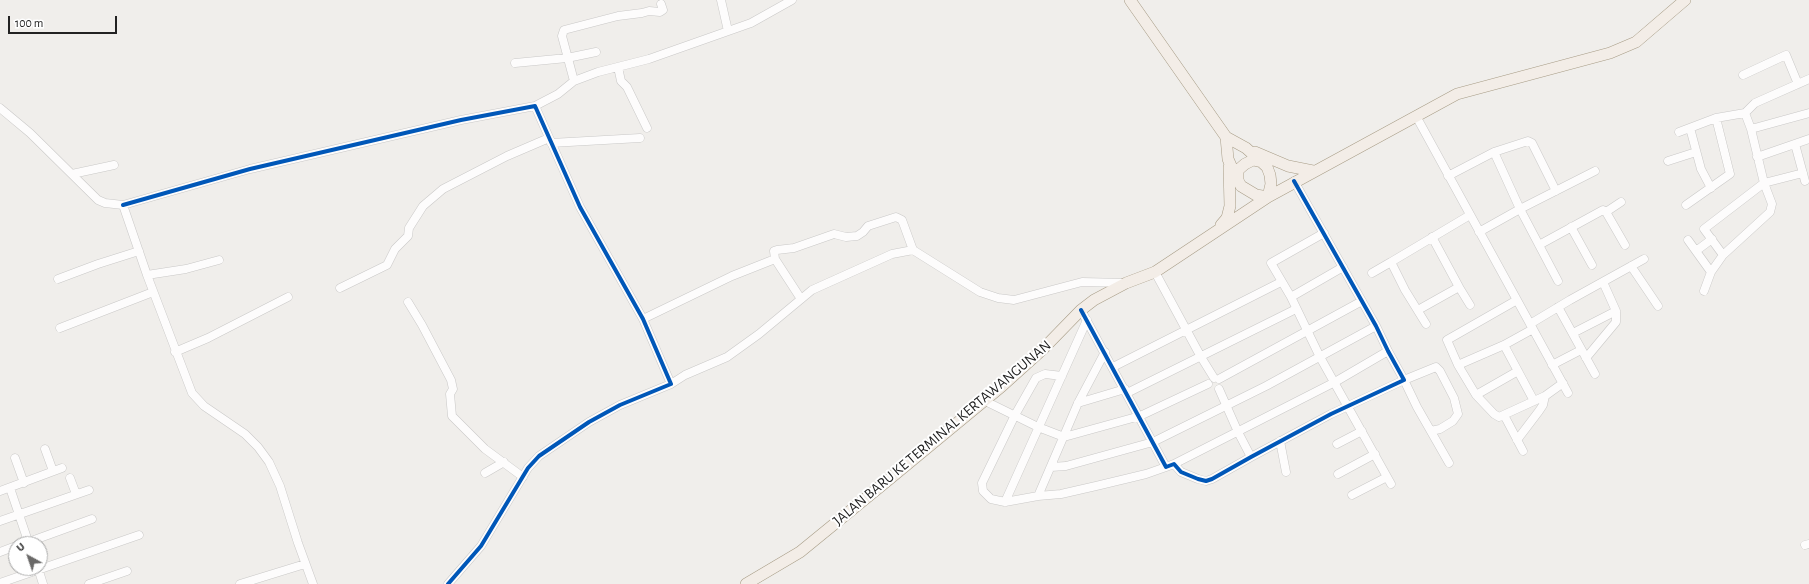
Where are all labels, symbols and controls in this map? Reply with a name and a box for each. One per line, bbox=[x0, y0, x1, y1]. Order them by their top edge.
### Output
scale bar bbox=[10, 8, 119, 34]
text: 100 m bbox=[15, 17, 43, 29]
street label: JALAN BARU KE TERMINAL KERTAWANGUNAN bbox=[829, 336, 1055, 530]
north arrow bbox=[8, 536, 48, 576]
text: U bbox=[14, 541, 27, 554]

